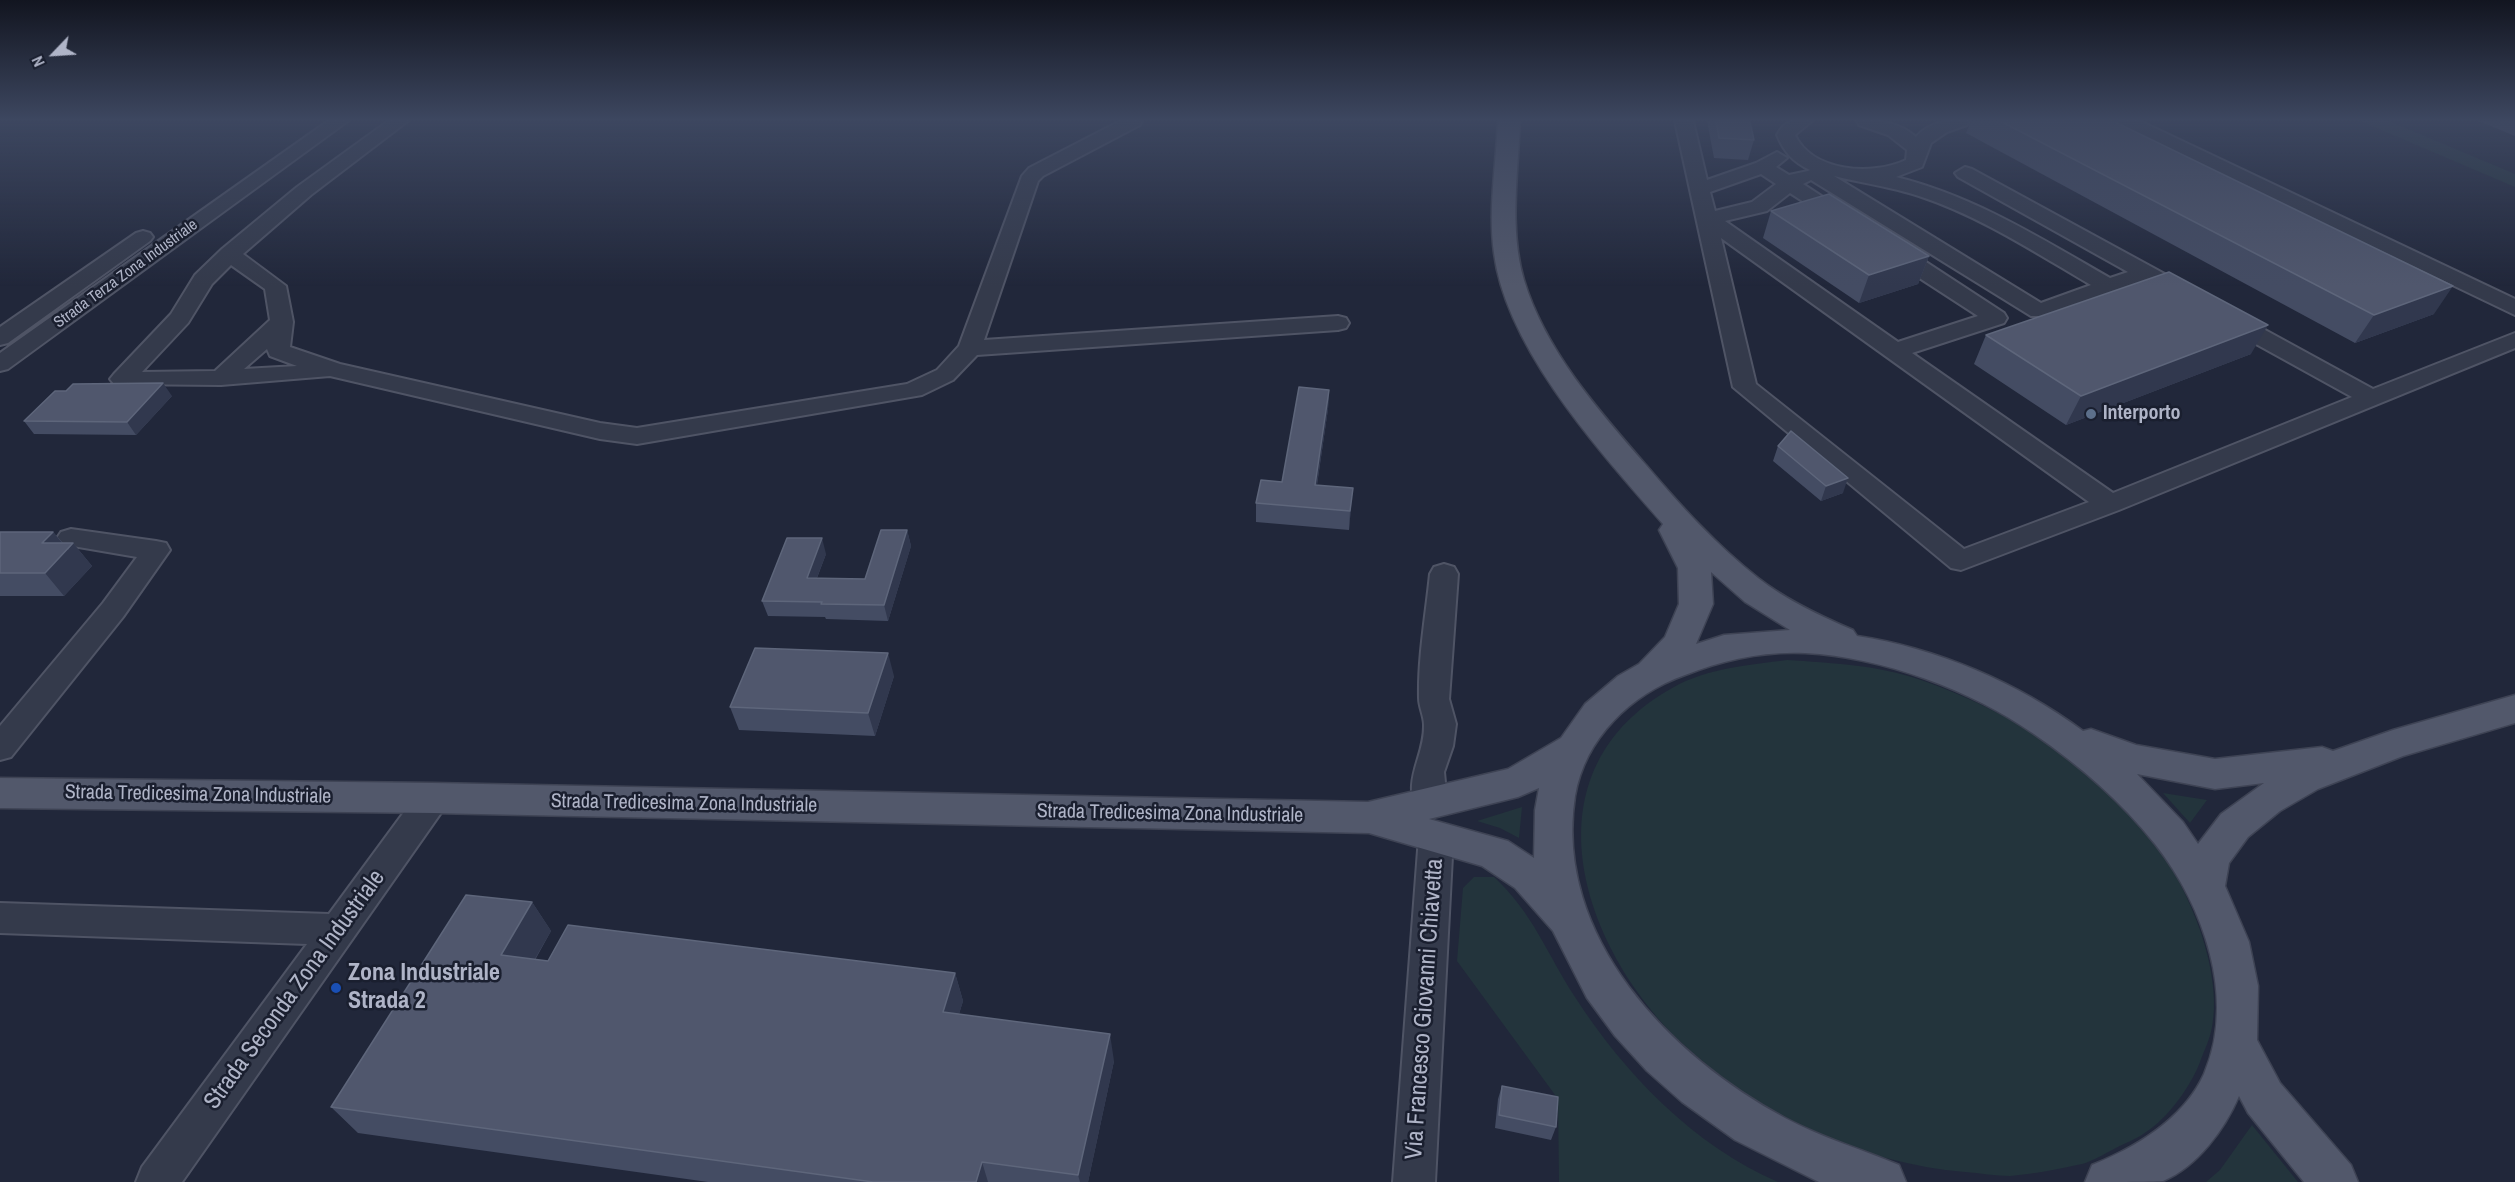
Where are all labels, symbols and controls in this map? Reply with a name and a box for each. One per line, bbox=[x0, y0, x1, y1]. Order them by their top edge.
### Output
north arrow bbox=[24, 24, 84, 84]
text: N bbox=[26, 53, 50, 71]
street label: Strada Terza Zona Industriale bbox=[50, 215, 202, 333]
place label: Interporto bbox=[2103, 402, 2180, 426]
marker: Interporto bbox=[2084, 407, 2098, 421]
street label: Strada Tredicesima Zona Industriale bbox=[65, 781, 331, 809]
street label: Strada Tredicesima Zona Industriale bbox=[551, 790, 817, 818]
street label: Strada Tredicesima Zona Industriale bbox=[1037, 800, 1303, 828]
street label: Via Francesco Giovanni Chiavetta bbox=[1400, 858, 1450, 1160]
street label: Strada Seconda Zona Industriale bbox=[198, 865, 392, 1115]
place label: Zona Industriale Strada 2 bbox=[348, 960, 500, 1016]
marker: Zona Industriale Strada 2 bbox=[329, 981, 343, 995]

